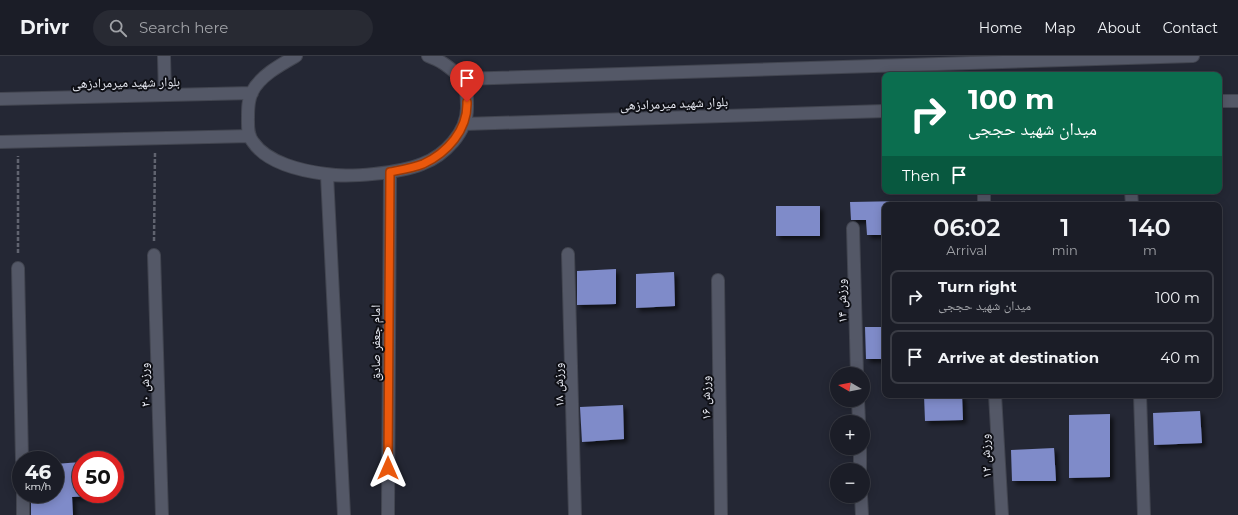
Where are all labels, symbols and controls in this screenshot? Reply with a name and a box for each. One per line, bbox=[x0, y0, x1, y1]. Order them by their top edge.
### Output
search box bbox=[93, 10, 373, 46]
text: Drivr bbox=[20, 16, 69, 39]
icon: search bbox=[107, 17, 129, 39]
text: Search here bbox=[139, 18, 228, 37]
text: Home bbox=[979, 19, 1022, 37]
text: Map bbox=[1044, 19, 1075, 37]
text: About bbox=[1097, 19, 1141, 37]
text: Contact bbox=[1163, 19, 1218, 37]
pin bbox=[450, 61, 484, 102]
icon: arrive bbox=[456, 67, 478, 89]
street label: بلوار شهید میرمرادزهی bbox=[72, 73, 180, 92]
text: 100 m bbox=[968, 82, 1054, 116]
icon: right bbox=[902, 88, 954, 140]
street label: بلوار شهید میرمرادزهی bbox=[620, 93, 728, 114]
text: میدان شهید حججی bbox=[968, 118, 1097, 140]
icon: arrive bbox=[948, 164, 970, 186]
text: Then bbox=[902, 166, 940, 185]
text: 06:02 bbox=[933, 213, 1000, 242]
text: 1 bbox=[1060, 213, 1069, 242]
text: 140 bbox=[1129, 213, 1171, 242]
text: Arrival bbox=[946, 242, 987, 258]
text: min bbox=[1052, 242, 1078, 258]
text: m bbox=[1143, 242, 1157, 258]
text: Turn right bbox=[938, 277, 1017, 296]
street label: ورزش ۱۴ bbox=[832, 279, 851, 323]
icon: right bbox=[904, 286, 926, 308]
text: 100 m bbox=[1155, 288, 1200, 307]
text: میدان شهید حججی bbox=[938, 297, 1031, 313]
street label: امام جعفر صادق bbox=[367, 305, 384, 381]
icon: arrive bbox=[904, 346, 926, 368]
text: Arrive at destination bbox=[938, 348, 1099, 367]
text: 40 m bbox=[1160, 348, 1200, 367]
street label: ورزش ۲۰ bbox=[135, 363, 154, 407]
street label: ورزش ۱۸ bbox=[549, 363, 568, 407]
north arrow bbox=[830, 367, 870, 407]
map controls bbox=[830, 367, 870, 503]
street label: ورزش ۱۶ bbox=[697, 376, 714, 420]
button: + bbox=[830, 415, 870, 455]
street label: ورزش ۱۲ bbox=[976, 433, 995, 479]
position arrow bbox=[367, 447, 409, 489]
speed limit sign: 50 bbox=[72, 451, 124, 503]
text: 46 bbox=[25, 460, 51, 484]
button: − bbox=[830, 463, 870, 503]
text: km/h bbox=[25, 480, 51, 493]

